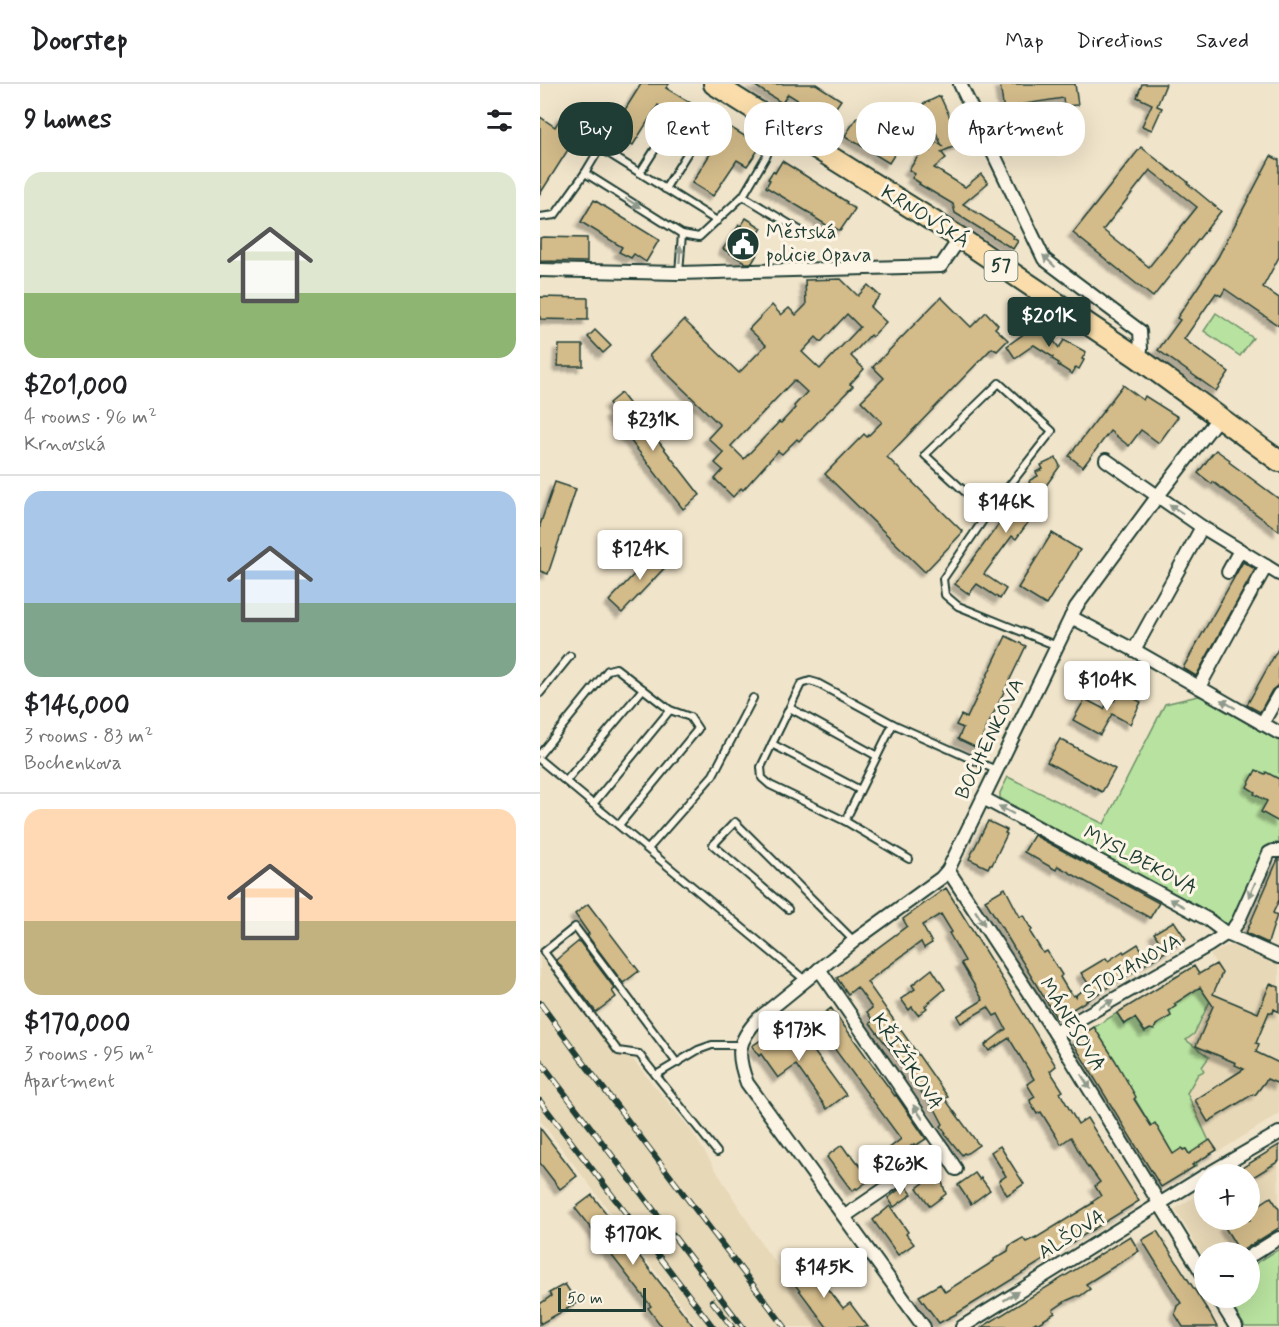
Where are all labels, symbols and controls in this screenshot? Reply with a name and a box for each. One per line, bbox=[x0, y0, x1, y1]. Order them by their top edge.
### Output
text: Doorstep bbox=[30, 23, 128, 60]
text: Map bbox=[1005, 27, 1044, 55]
text: Directions bbox=[1077, 27, 1163, 55]
text: Saved bbox=[1196, 27, 1249, 55]
chip: Buy bbox=[558, 102, 633, 156]
chip: Rent bbox=[645, 102, 732, 156]
chip: Filters bbox=[744, 102, 844, 156]
chip: New bbox=[856, 102, 936, 156]
chip: Apartment bbox=[948, 102, 1085, 156]
text: 9 homes bbox=[24, 103, 112, 137]
icon: filters bbox=[483, 104, 516, 137]
street label: KRNOVSKÁ bbox=[876, 179, 974, 255]
one-way arrow bbox=[625, 198, 642, 209]
icon: home bbox=[216, 211, 324, 319]
place label: Městská policie Opava bbox=[766, 219, 871, 269]
public building icon: Městská policie Opava bbox=[725, 226, 761, 262]
one-way arrow bbox=[675, 244, 685, 263]
road number: 57 bbox=[984, 251, 1018, 281]
one-way arrow bbox=[1042, 255, 1056, 269]
pin: $201K bbox=[1007, 297, 1091, 348]
text: $201K bbox=[1022, 303, 1076, 330]
text: $201,000 bbox=[24, 370, 128, 404]
pin: $231K bbox=[611, 401, 695, 452]
text: 4 rooms · 96 m² bbox=[24, 404, 157, 431]
text: $231K bbox=[627, 407, 679, 434]
text: Krnovská bbox=[24, 431, 106, 458]
pin: $146K bbox=[964, 483, 1048, 534]
text: $146K bbox=[978, 489, 1034, 516]
one-way arrow bbox=[1168, 504, 1184, 515]
icon: home bbox=[216, 530, 324, 638]
pin: $124K bbox=[598, 530, 682, 581]
text: $124K bbox=[611, 536, 669, 563]
pin: $104K bbox=[1065, 661, 1149, 712]
text: $104K bbox=[1078, 667, 1136, 694]
street label: BOCHENKOVA bbox=[949, 674, 1031, 804]
text: $146,000 bbox=[24, 689, 130, 723]
one-way arrow bbox=[1219, 699, 1236, 709]
text: 3 rooms · 83 m² bbox=[24, 723, 153, 750]
text: Bochenkova bbox=[24, 750, 122, 777]
one-way arrow bbox=[997, 805, 1014, 815]
street label: MYSLBEKOVA bbox=[1078, 820, 1202, 902]
icon: home bbox=[216, 848, 324, 956]
one-way arrow bbox=[1248, 882, 1257, 899]
one-way arrow bbox=[1168, 898, 1185, 908]
one-way arrow bbox=[974, 910, 986, 926]
street label: STOJANOVA bbox=[1078, 928, 1186, 1006]
street label: MÁNESOVA bbox=[1032, 973, 1112, 1077]
one-way arrow bbox=[1098, 999, 1115, 1009]
text: $170,000 bbox=[24, 1007, 130, 1041]
street label: KŘIŽÍKOVA bbox=[865, 1008, 949, 1116]
pin: $173K bbox=[757, 1011, 841, 1062]
text: $173K bbox=[772, 1017, 826, 1044]
text: 3 rooms · 95 m² bbox=[24, 1041, 154, 1068]
text: Apartment bbox=[24, 1068, 115, 1095]
one-way arrow bbox=[1080, 1074, 1091, 1090]
one-way arrow bbox=[912, 1105, 924, 1121]
pin: $263K bbox=[858, 1145, 942, 1196]
text: $263K bbox=[873, 1151, 927, 1178]
map controls bbox=[1194, 1164, 1260, 1308]
button: + bbox=[1194, 1164, 1260, 1230]
street label: ALŠOVA bbox=[1033, 1204, 1111, 1266]
pin: $170K bbox=[591, 1215, 675, 1266]
text: $170K bbox=[605, 1221, 661, 1248]
button: − bbox=[1194, 1242, 1260, 1308]
pin: $145K bbox=[782, 1248, 866, 1299]
text: $145K bbox=[795, 1254, 853, 1281]
scale bar bbox=[558, 1285, 646, 1312]
text: 50 m bbox=[567, 1288, 603, 1309]
one-way arrow bbox=[1003, 1290, 1020, 1301]

